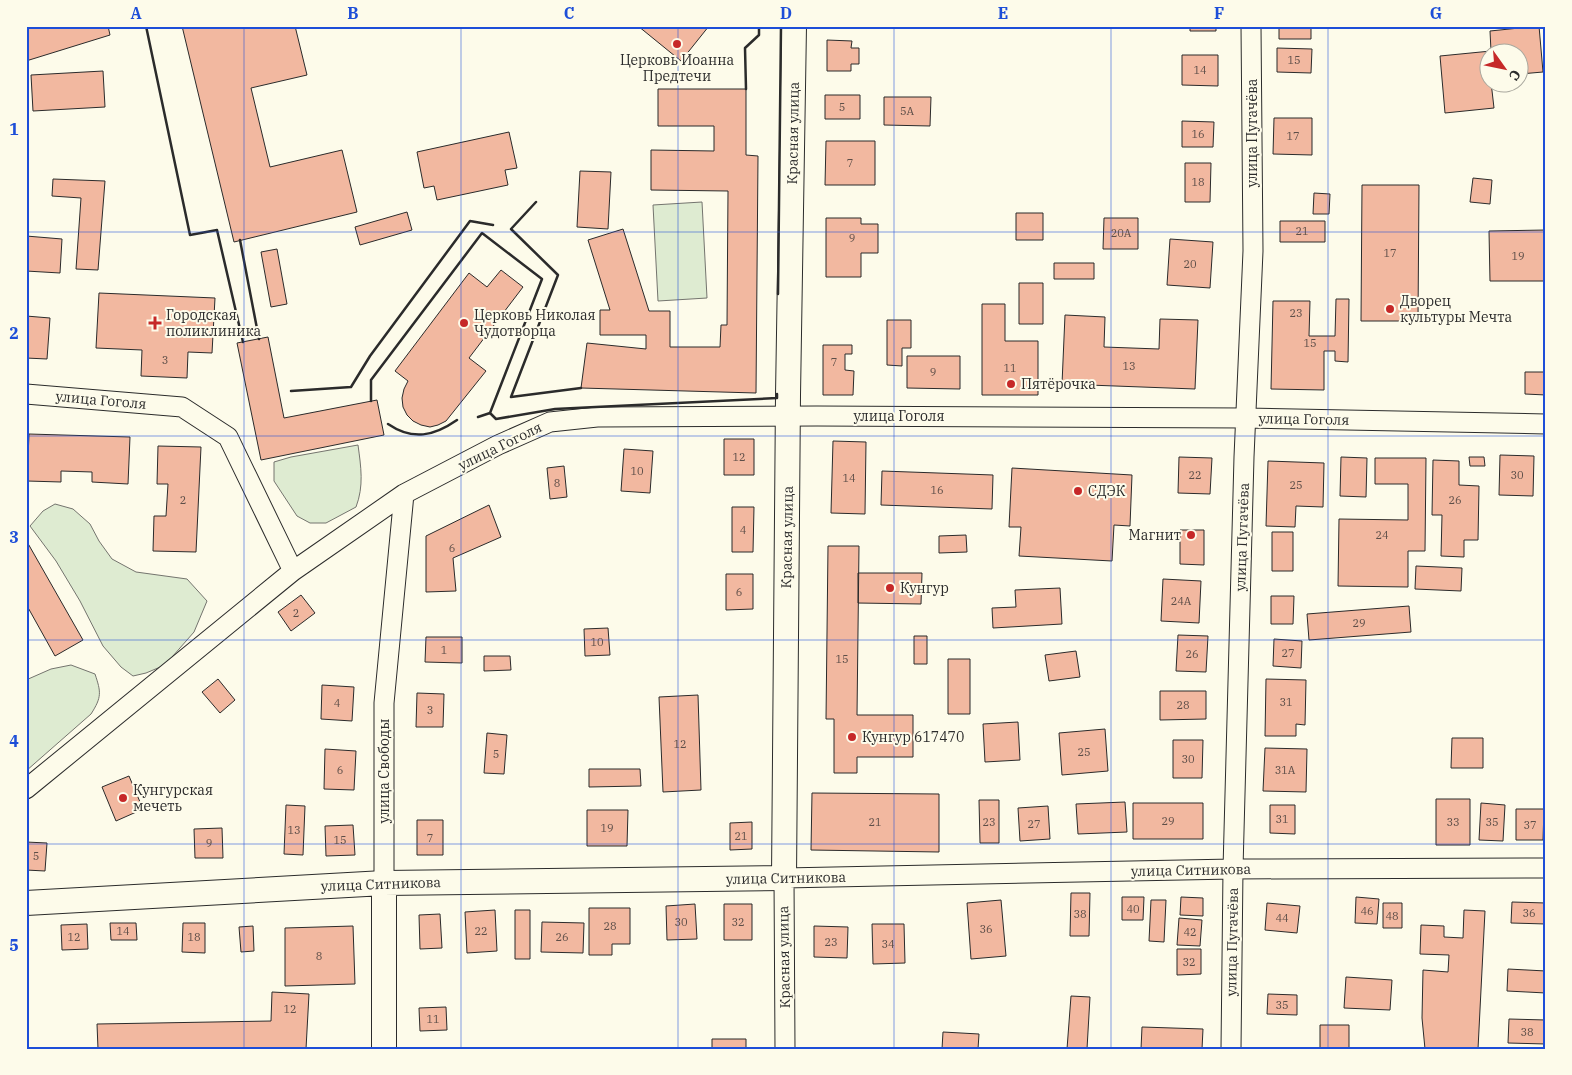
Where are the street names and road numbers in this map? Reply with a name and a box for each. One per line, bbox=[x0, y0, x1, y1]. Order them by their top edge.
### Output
street label: улица Пугачёва bbox=[1243, 78, 1261, 187]
street label: Красная улица bbox=[783, 81, 803, 185]
street label: улица Гоголя bbox=[55, 387, 147, 413]
street label: улица Гоголя bbox=[853, 407, 945, 425]
street label: улица Гоголя bbox=[1258, 409, 1350, 429]
street label: улица Гоголя bbox=[455, 418, 545, 474]
street label: улица Пугачёва bbox=[1231, 482, 1253, 592]
street label: Красная улица bbox=[777, 485, 797, 589]
street label: улица Свободы bbox=[375, 719, 393, 823]
street label: улица Ситникова bbox=[1131, 860, 1252, 880]
street label: улица Ситникова bbox=[726, 868, 847, 888]
street label: улица Ситникова bbox=[321, 873, 442, 895]
street label: улица Пугачёва bbox=[1222, 887, 1242, 997]
street label: Красная улица bbox=[774, 905, 794, 1009]

